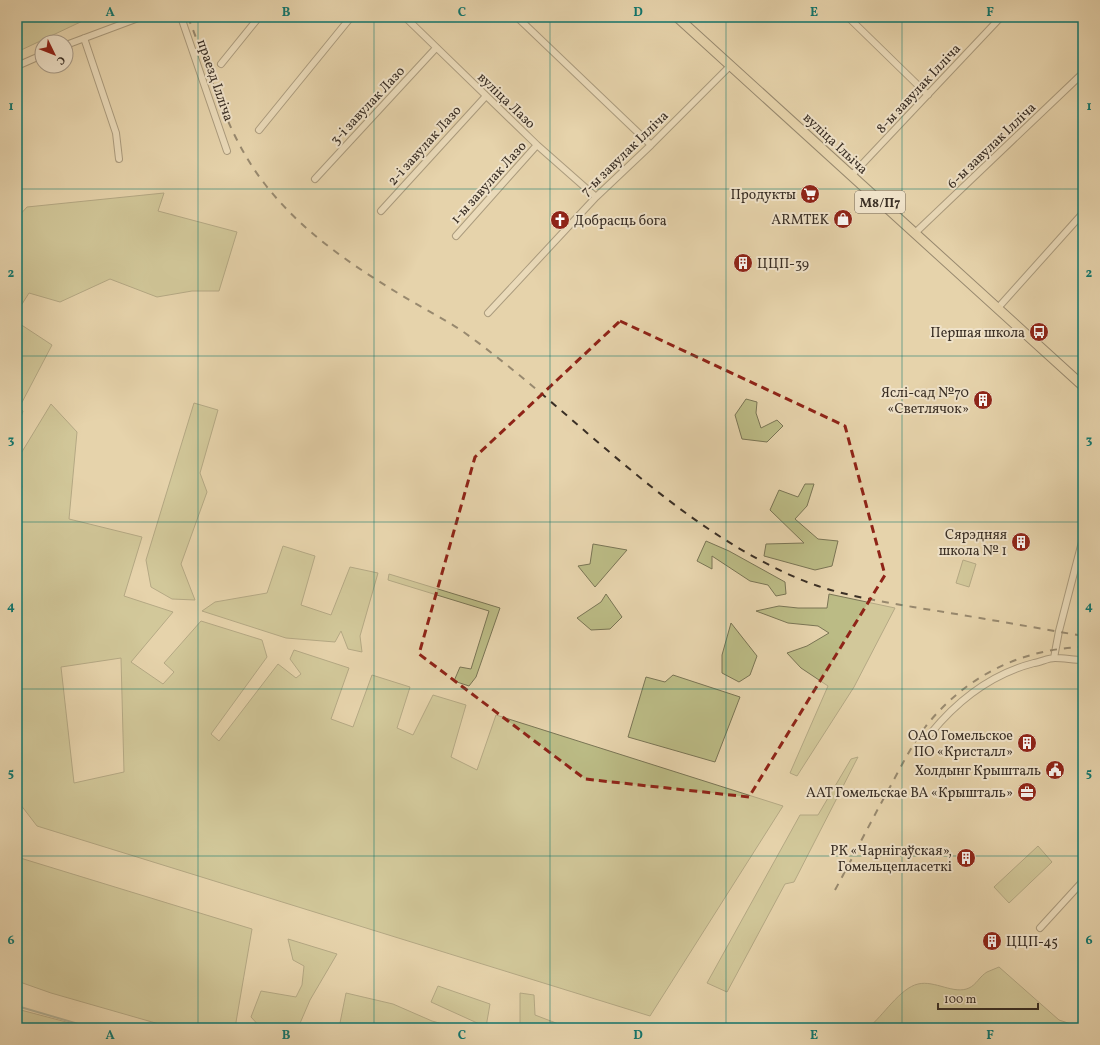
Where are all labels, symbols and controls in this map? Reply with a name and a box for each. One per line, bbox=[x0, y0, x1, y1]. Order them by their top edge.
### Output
text: A bbox=[105, 4, 115, 22]
text: B bbox=[282, 4, 291, 22]
text: C bbox=[458, 4, 466, 22]
text: D bbox=[633, 4, 643, 22]
text: E bbox=[810, 4, 818, 22]
text: F bbox=[986, 4, 994, 22]
north arrow bbox=[34, 34, 74, 74]
street label: праезд Ілліча bbox=[192, 37, 238, 124]
street label: 8-ы завулак Ілліча bbox=[872, 40, 966, 138]
text: С bbox=[52, 52, 68, 68]
street label: 3-і завулак Лазо bbox=[326, 62, 410, 150]
street label: вуліца Лазо bbox=[473, 69, 539, 134]
text: 1 bbox=[8, 98, 14, 116]
text: 1 bbox=[1086, 98, 1092, 116]
street label: 6-ы завулак Ілліча bbox=[943, 99, 1041, 193]
street label: 2-і завулак Лазо bbox=[384, 102, 466, 190]
street label: 7-ы завулак Ілліча bbox=[577, 107, 673, 201]
street label: вуліца Ільіча bbox=[798, 109, 872, 179]
street label: 1-ы завулак Лазо bbox=[447, 138, 531, 228]
supermarket icon: Продукты bbox=[799, 183, 821, 205]
place label: Продукты bbox=[730, 186, 796, 205]
road number: М8/П7 bbox=[855, 191, 905, 213]
shop icon: ARMTEK bbox=[832, 208, 854, 230]
church icon: Добрасць бога bbox=[549, 209, 571, 231]
place label: ARMTEK bbox=[771, 211, 830, 230]
place label: Добрасць бога bbox=[574, 212, 667, 231]
building icon: ЦЦП-39 bbox=[732, 252, 754, 274]
place label: ЦЦП-39 bbox=[757, 255, 809, 274]
text: 2 bbox=[8, 265, 15, 283]
text: 2 bbox=[1086, 265, 1093, 283]
bus stop icon: Першая школа bbox=[1028, 321, 1050, 343]
place label: Першая школа bbox=[930, 324, 1025, 343]
place label: Яслі-сад №70 «Светлячок» bbox=[881, 384, 969, 419]
building icon: Яслі-сад №70 «Светлячок» bbox=[972, 389, 994, 411]
text: 3 bbox=[8, 432, 15, 450]
text: 3 bbox=[1086, 432, 1093, 450]
place label: Сярэдняя школа № 1 bbox=[939, 526, 1007, 561]
building icon: Сярэдняя школа № 1 bbox=[1010, 531, 1032, 553]
text: 4 bbox=[7, 598, 15, 616]
text: 4 bbox=[1085, 598, 1093, 616]
place label: ОАО Гомельское ПО «Кристалл» bbox=[908, 727, 1013, 762]
building icon: ОАО Гомельское ПО «Кристалл» bbox=[1016, 732, 1038, 754]
public building icon: Холдынг Крышталь bbox=[1044, 759, 1066, 781]
place label: Холдынг Крышталь bbox=[915, 762, 1041, 781]
text: 5 bbox=[8, 765, 14, 783]
text: 5 bbox=[1086, 765, 1092, 783]
office icon: ААТ Гомельскае ВА «Крышталь» bbox=[1016, 781, 1038, 803]
place label: ААТ Гомельскае ВА «Крышталь» bbox=[806, 784, 1013, 803]
place label: РК «Чарнігаўская», Гомельцепласеткі bbox=[830, 842, 952, 877]
building icon: РК «Чарнігаўская», Гомельцепласеткі bbox=[955, 847, 977, 869]
building icon: ЦЦП-45 bbox=[981, 930, 1003, 952]
text: 6 bbox=[7, 932, 15, 950]
text: 6 bbox=[1085, 932, 1093, 950]
place label: ЦЦП-45 bbox=[1006, 933, 1058, 952]
scale bar bbox=[938, 985, 1038, 1011]
text: 100 m bbox=[944, 992, 977, 1008]
text: A bbox=[105, 1027, 115, 1045]
text: B bbox=[282, 1027, 291, 1045]
text: C bbox=[458, 1027, 466, 1045]
text: D bbox=[633, 1027, 643, 1045]
text: E bbox=[810, 1027, 818, 1045]
text: F bbox=[986, 1027, 994, 1045]

